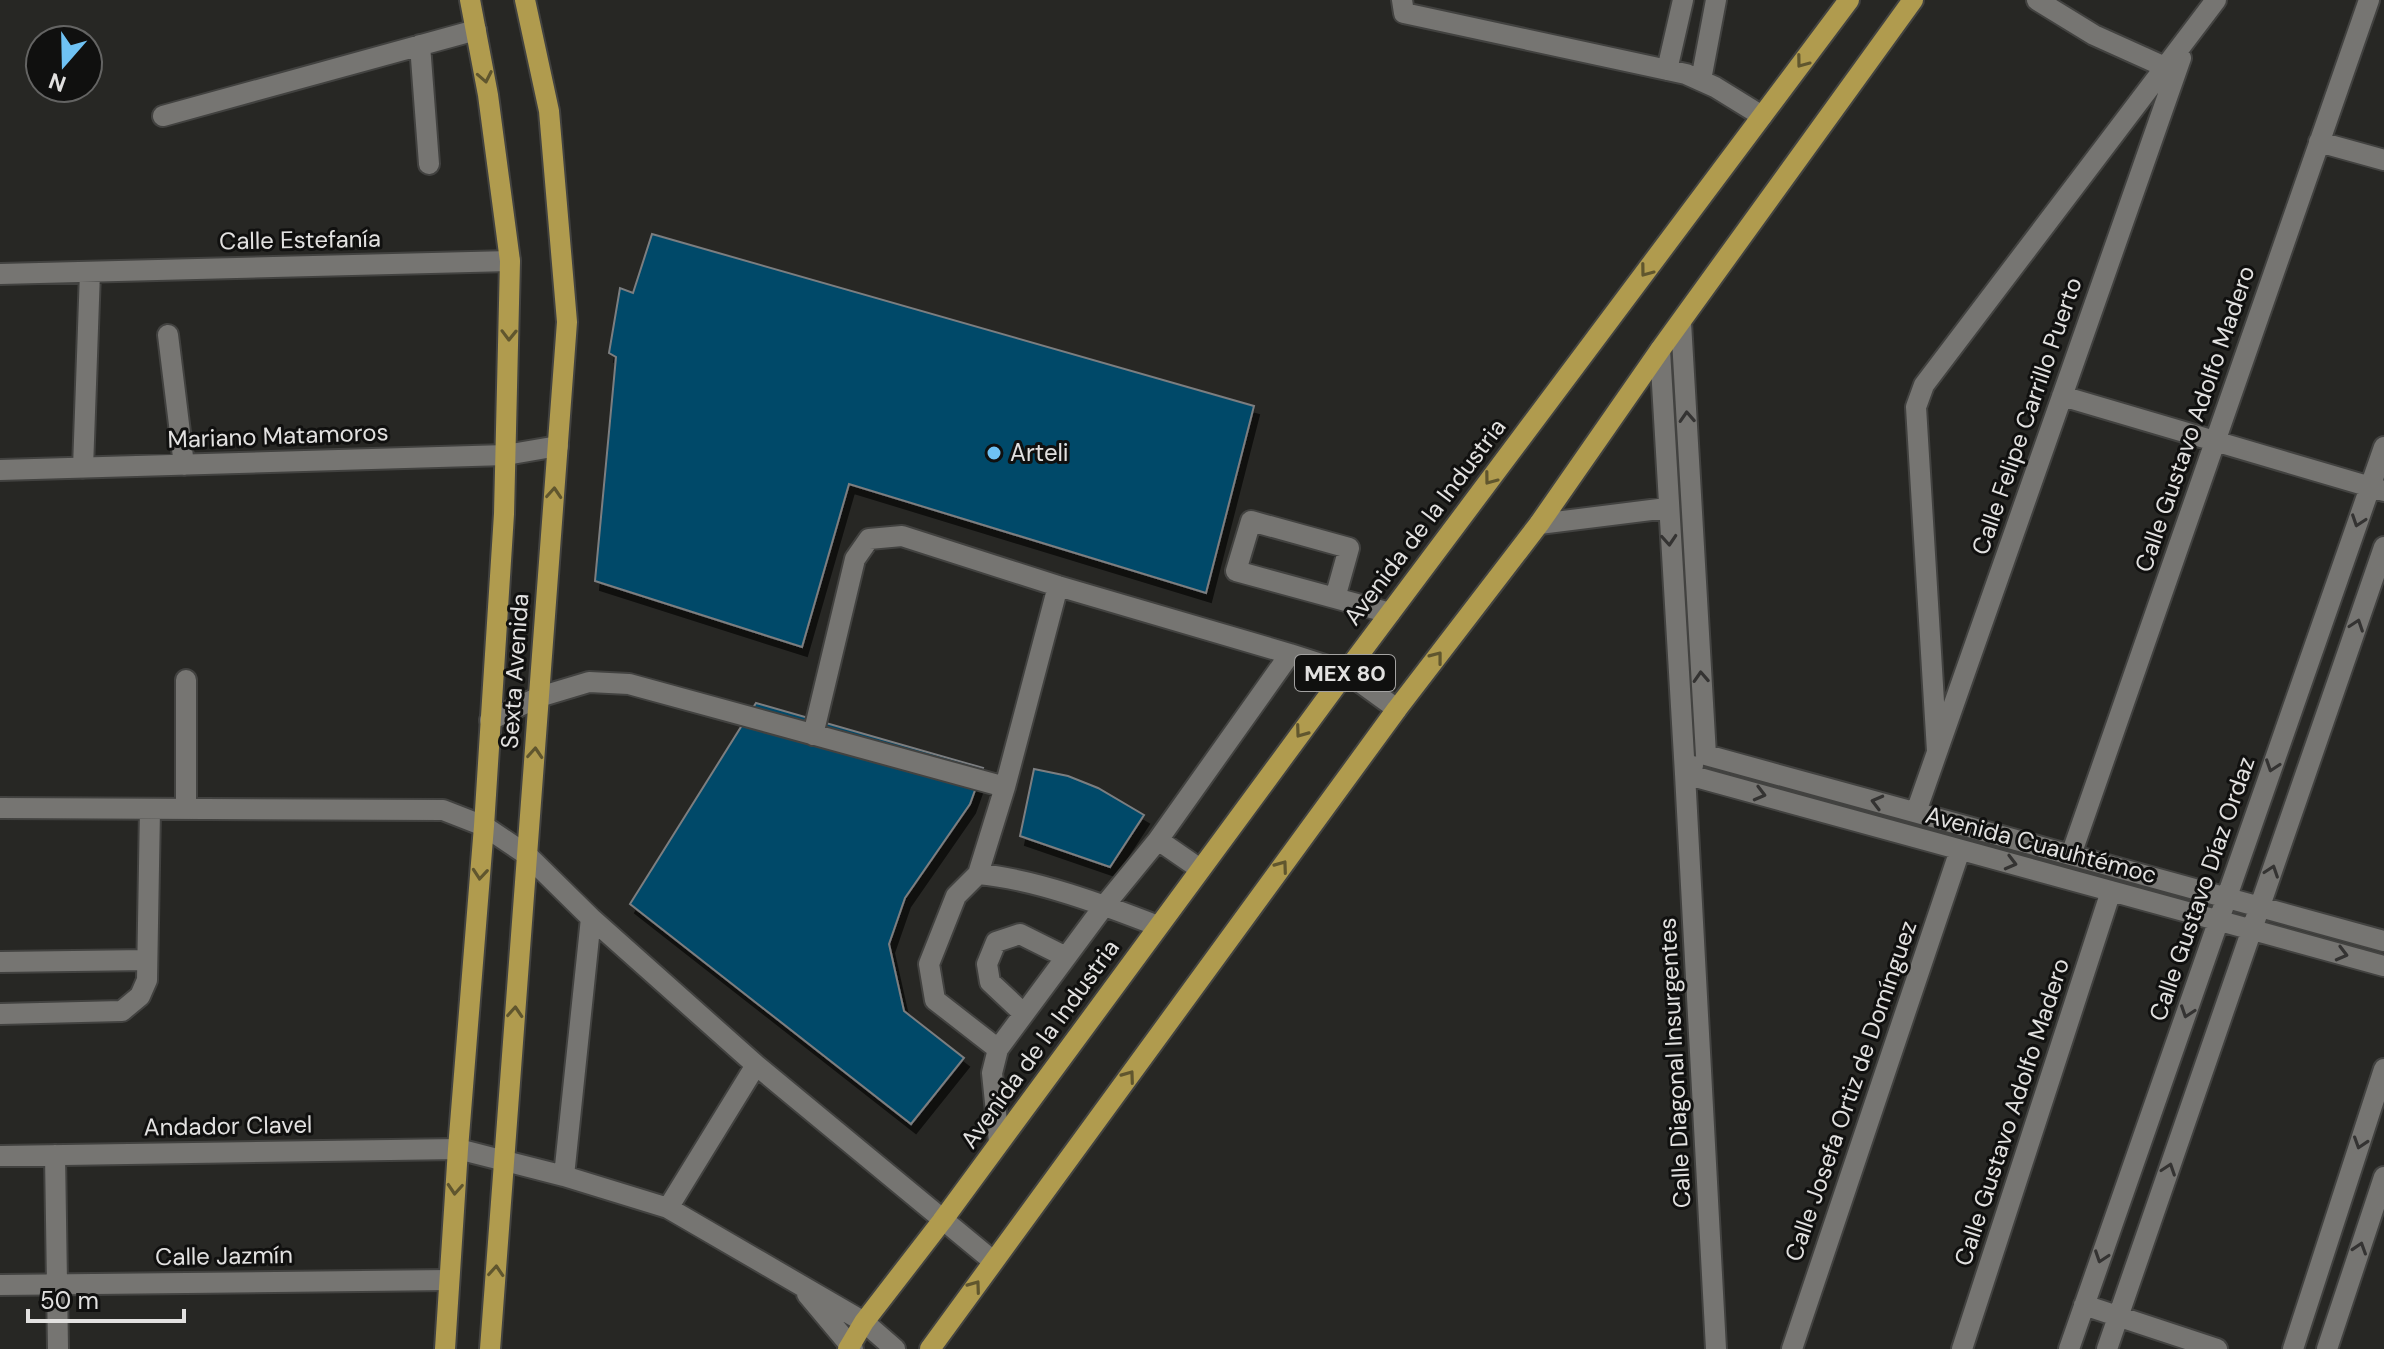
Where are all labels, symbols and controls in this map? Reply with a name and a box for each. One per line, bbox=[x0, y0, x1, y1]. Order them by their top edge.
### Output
north arrow bbox=[24, 24, 104, 104]
one-way arrow bbox=[1797, 54, 1811, 68]
text: N bbox=[45, 66, 70, 99]
one-way arrow bbox=[475, 70, 492, 83]
street label: Calle Estefanía bbox=[219, 223, 381, 256]
one-way arrow bbox=[1641, 262, 1656, 276]
street label: Calle Gustavo Adolfo Madero bbox=[2127, 262, 2262, 576]
street label: Calle Felipe Carrillo Puerto bbox=[1964, 273, 2089, 559]
one-way arrow bbox=[500, 329, 517, 342]
one-way arrow bbox=[1678, 410, 1695, 423]
street label: Avenida de la Industria bbox=[1337, 412, 1513, 631]
street label: Mariano Matamoros bbox=[167, 416, 389, 455]
place label: Arteli bbox=[1010, 437, 1069, 468]
marker: Arteli bbox=[985, 444, 1003, 462]
one-way arrow bbox=[1486, 470, 1500, 485]
one-way arrow bbox=[545, 486, 562, 499]
one-way arrow bbox=[2352, 513, 2368, 527]
one-way arrow bbox=[1660, 534, 1677, 547]
street label: Sexta Avenida bbox=[494, 592, 535, 750]
one-way arrow bbox=[2348, 619, 2364, 633]
one-way arrow bbox=[1427, 651, 1441, 666]
road number: MEX 80 bbox=[1295, 655, 1395, 691]
one-way arrow bbox=[1693, 670, 1710, 683]
one-way arrow bbox=[1297, 723, 1311, 738]
one-way arrow bbox=[526, 746, 543, 759]
street label: Calle Gustavo Díaz Ordaz bbox=[2142, 753, 2261, 1025]
one-way arrow bbox=[2266, 758, 2282, 772]
one-way arrow bbox=[1752, 785, 1766, 802]
one-way arrow bbox=[1870, 794, 1884, 811]
street label: Avenida Cuauhtémoc bbox=[1922, 799, 2160, 890]
one-way arrow bbox=[2003, 854, 2017, 871]
one-way arrow bbox=[1272, 860, 1287, 875]
one-way arrow bbox=[2263, 864, 2279, 878]
one-way arrow bbox=[472, 868, 489, 881]
street label: Calle Josefa Ortiz de Domínguez bbox=[1778, 916, 1923, 1265]
street label: Calle Diagonal Insurgentes bbox=[1651, 917, 1698, 1209]
street label: Avenida de la Industria bbox=[953, 933, 1126, 1154]
one-way arrow bbox=[2335, 945, 2349, 962]
street label: Calle Gustavo Adolfo Madero bbox=[1947, 954, 2076, 1270]
one-way arrow bbox=[2180, 1004, 2196, 1018]
one-way arrow bbox=[506, 1005, 523, 1018]
one-way arrow bbox=[1119, 1070, 1133, 1084]
street label: Andador Clavel bbox=[143, 1109, 313, 1142]
one-way arrow bbox=[2353, 1136, 2369, 1150]
one-way arrow bbox=[2160, 1163, 2176, 1177]
one-way arrow bbox=[447, 1183, 464, 1196]
street label: Calle Jazmín bbox=[155, 1239, 293, 1272]
one-way arrow bbox=[2351, 1242, 2367, 1256]
one-way arrow bbox=[2094, 1249, 2110, 1263]
one-way arrow bbox=[487, 1264, 504, 1277]
scale bar bbox=[28, 1273, 184, 1323]
one-way arrow bbox=[966, 1280, 980, 1294]
text: 50 m bbox=[40, 1285, 99, 1316]

